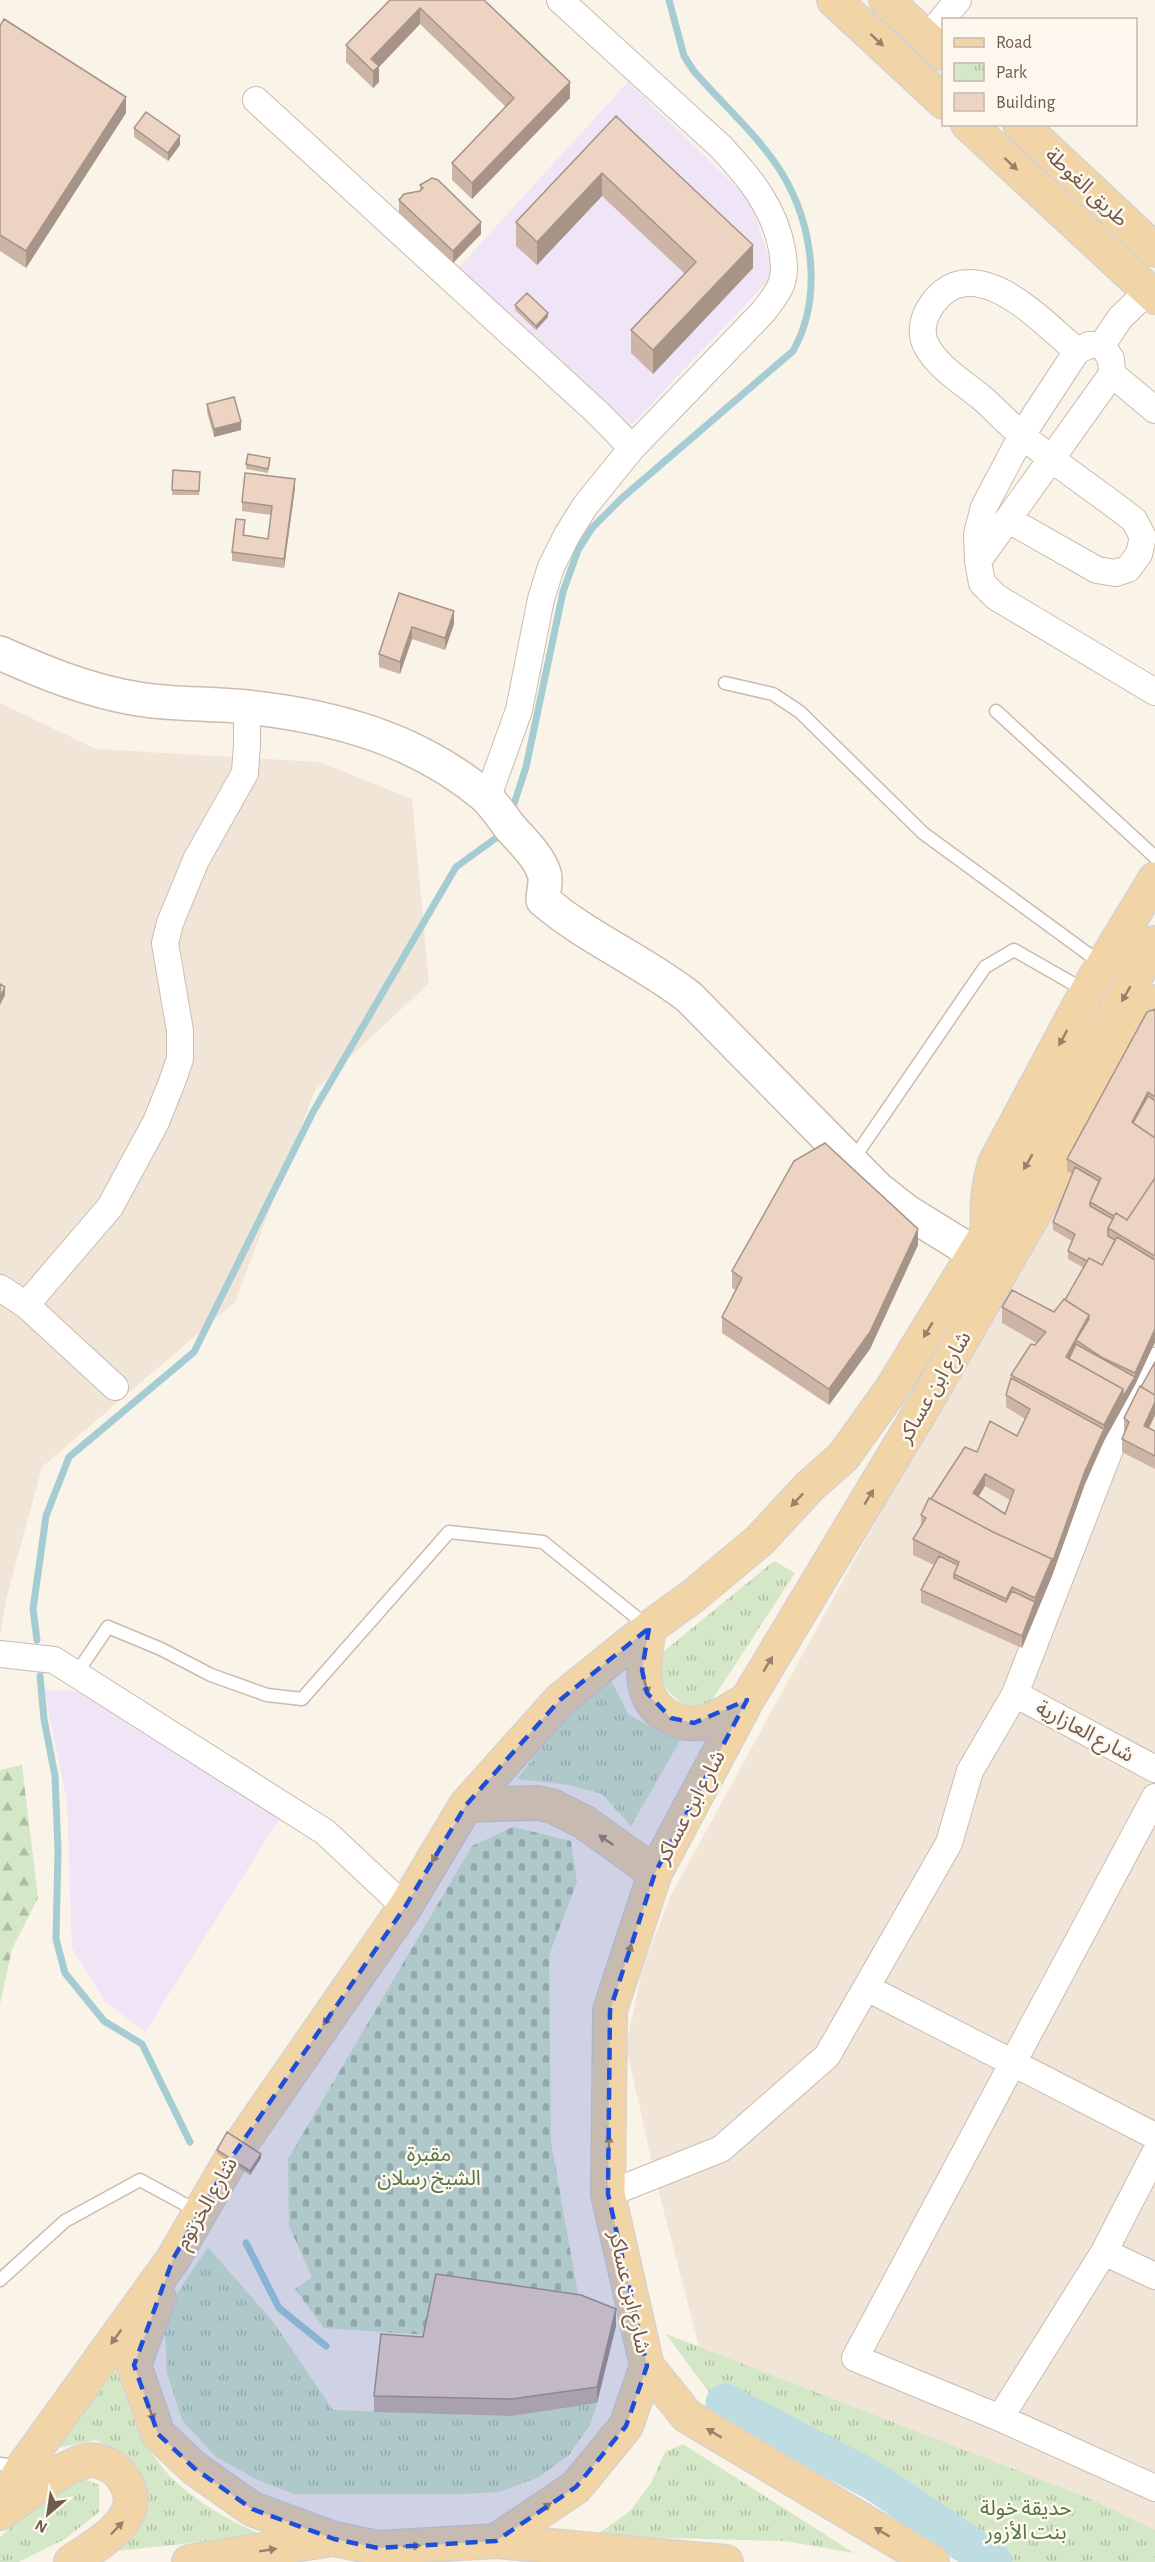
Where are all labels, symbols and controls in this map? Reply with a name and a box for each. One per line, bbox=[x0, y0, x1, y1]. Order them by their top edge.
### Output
legend bbox=[942, 18, 1137, 126]
one-way arrow bbox=[869, 33, 884, 47]
text: Road bbox=[996, 34, 1032, 52]
text: Park bbox=[996, 64, 1028, 82]
text: Building bbox=[996, 94, 1056, 112]
street label: طريق الغوطة bbox=[1040, 144, 1132, 232]
one-way arrow bbox=[1004, 157, 1019, 171]
one-way arrow bbox=[1121, 985, 1131, 1002]
one-way arrow bbox=[1058, 1030, 1068, 1047]
one-way arrow bbox=[1023, 1154, 1033, 1171]
one-way arrow bbox=[923, 1322, 933, 1339]
street label: شارع ابن عساكر bbox=[894, 1328, 978, 1450]
one-way arrow bbox=[863, 1489, 874, 1505]
one-way arrow bbox=[791, 1492, 804, 1507]
one-way arrow bbox=[763, 1656, 774, 1672]
one-way arrow bbox=[641, 1677, 651, 1695]
street label: شارع العازارية bbox=[1030, 1697, 1137, 1770]
street label: شارع ابن عساكر bbox=[651, 1747, 733, 1870]
one-way arrow bbox=[599, 1834, 615, 1846]
one-way arrow bbox=[431, 1847, 441, 1864]
one-way arrow bbox=[625, 1943, 634, 1961]
one-way arrow bbox=[322, 2009, 334, 2025]
one-way arrow bbox=[604, 2135, 614, 2154]
park label: مقبرة الشيخ رسلان bbox=[377, 2144, 481, 2193]
street label: شارع الخرتوم bbox=[172, 2154, 245, 2255]
street label: شارع ابن عساكر bbox=[601, 2228, 654, 2356]
one-way arrow bbox=[110, 2329, 122, 2345]
one-way arrow bbox=[146, 2404, 156, 2422]
one-way arrow bbox=[706, 2427, 722, 2438]
north arrow bbox=[18, 2484, 78, 2544]
park label: حديقة خولة بنت الأزور bbox=[980, 2498, 1072, 2544]
one-way arrow bbox=[536, 2502, 552, 2514]
text: N bbox=[32, 2517, 50, 2536]
one-way arrow bbox=[110, 2521, 124, 2535]
one-way arrow bbox=[874, 2526, 890, 2537]
one-way arrow bbox=[403, 2541, 422, 2551]
one-way arrow bbox=[258, 2545, 277, 2554]

